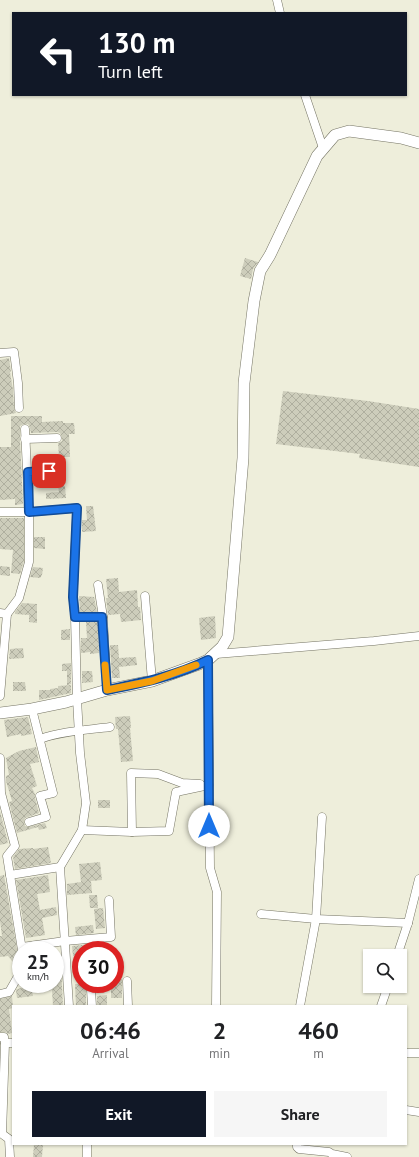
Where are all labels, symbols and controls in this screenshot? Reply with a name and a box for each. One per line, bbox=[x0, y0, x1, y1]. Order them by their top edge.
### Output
text: 130 m bbox=[98, 24, 175, 61]
icon: left bbox=[32, 28, 84, 80]
text: Turn left bbox=[98, 60, 163, 83]
pin bbox=[32, 454, 66, 488]
icon: arrive bbox=[38, 460, 60, 482]
position arrow bbox=[188, 805, 230, 847]
speed limit sign: 30 bbox=[72, 941, 124, 993]
text: 25 bbox=[27, 949, 49, 975]
map controls bbox=[363, 949, 407, 993]
button: search bbox=[363, 949, 407, 993]
text: km/h bbox=[27, 970, 49, 983]
text: 06:46 bbox=[80, 1015, 141, 1046]
text: 2 bbox=[213, 1015, 226, 1046]
text: 460 bbox=[298, 1015, 339, 1046]
text: Arrival bbox=[92, 1045, 129, 1062]
text: min bbox=[209, 1045, 230, 1062]
text: m bbox=[313, 1045, 324, 1062]
button: Exit bbox=[32, 1091, 206, 1137]
button: Share bbox=[214, 1091, 387, 1137]

